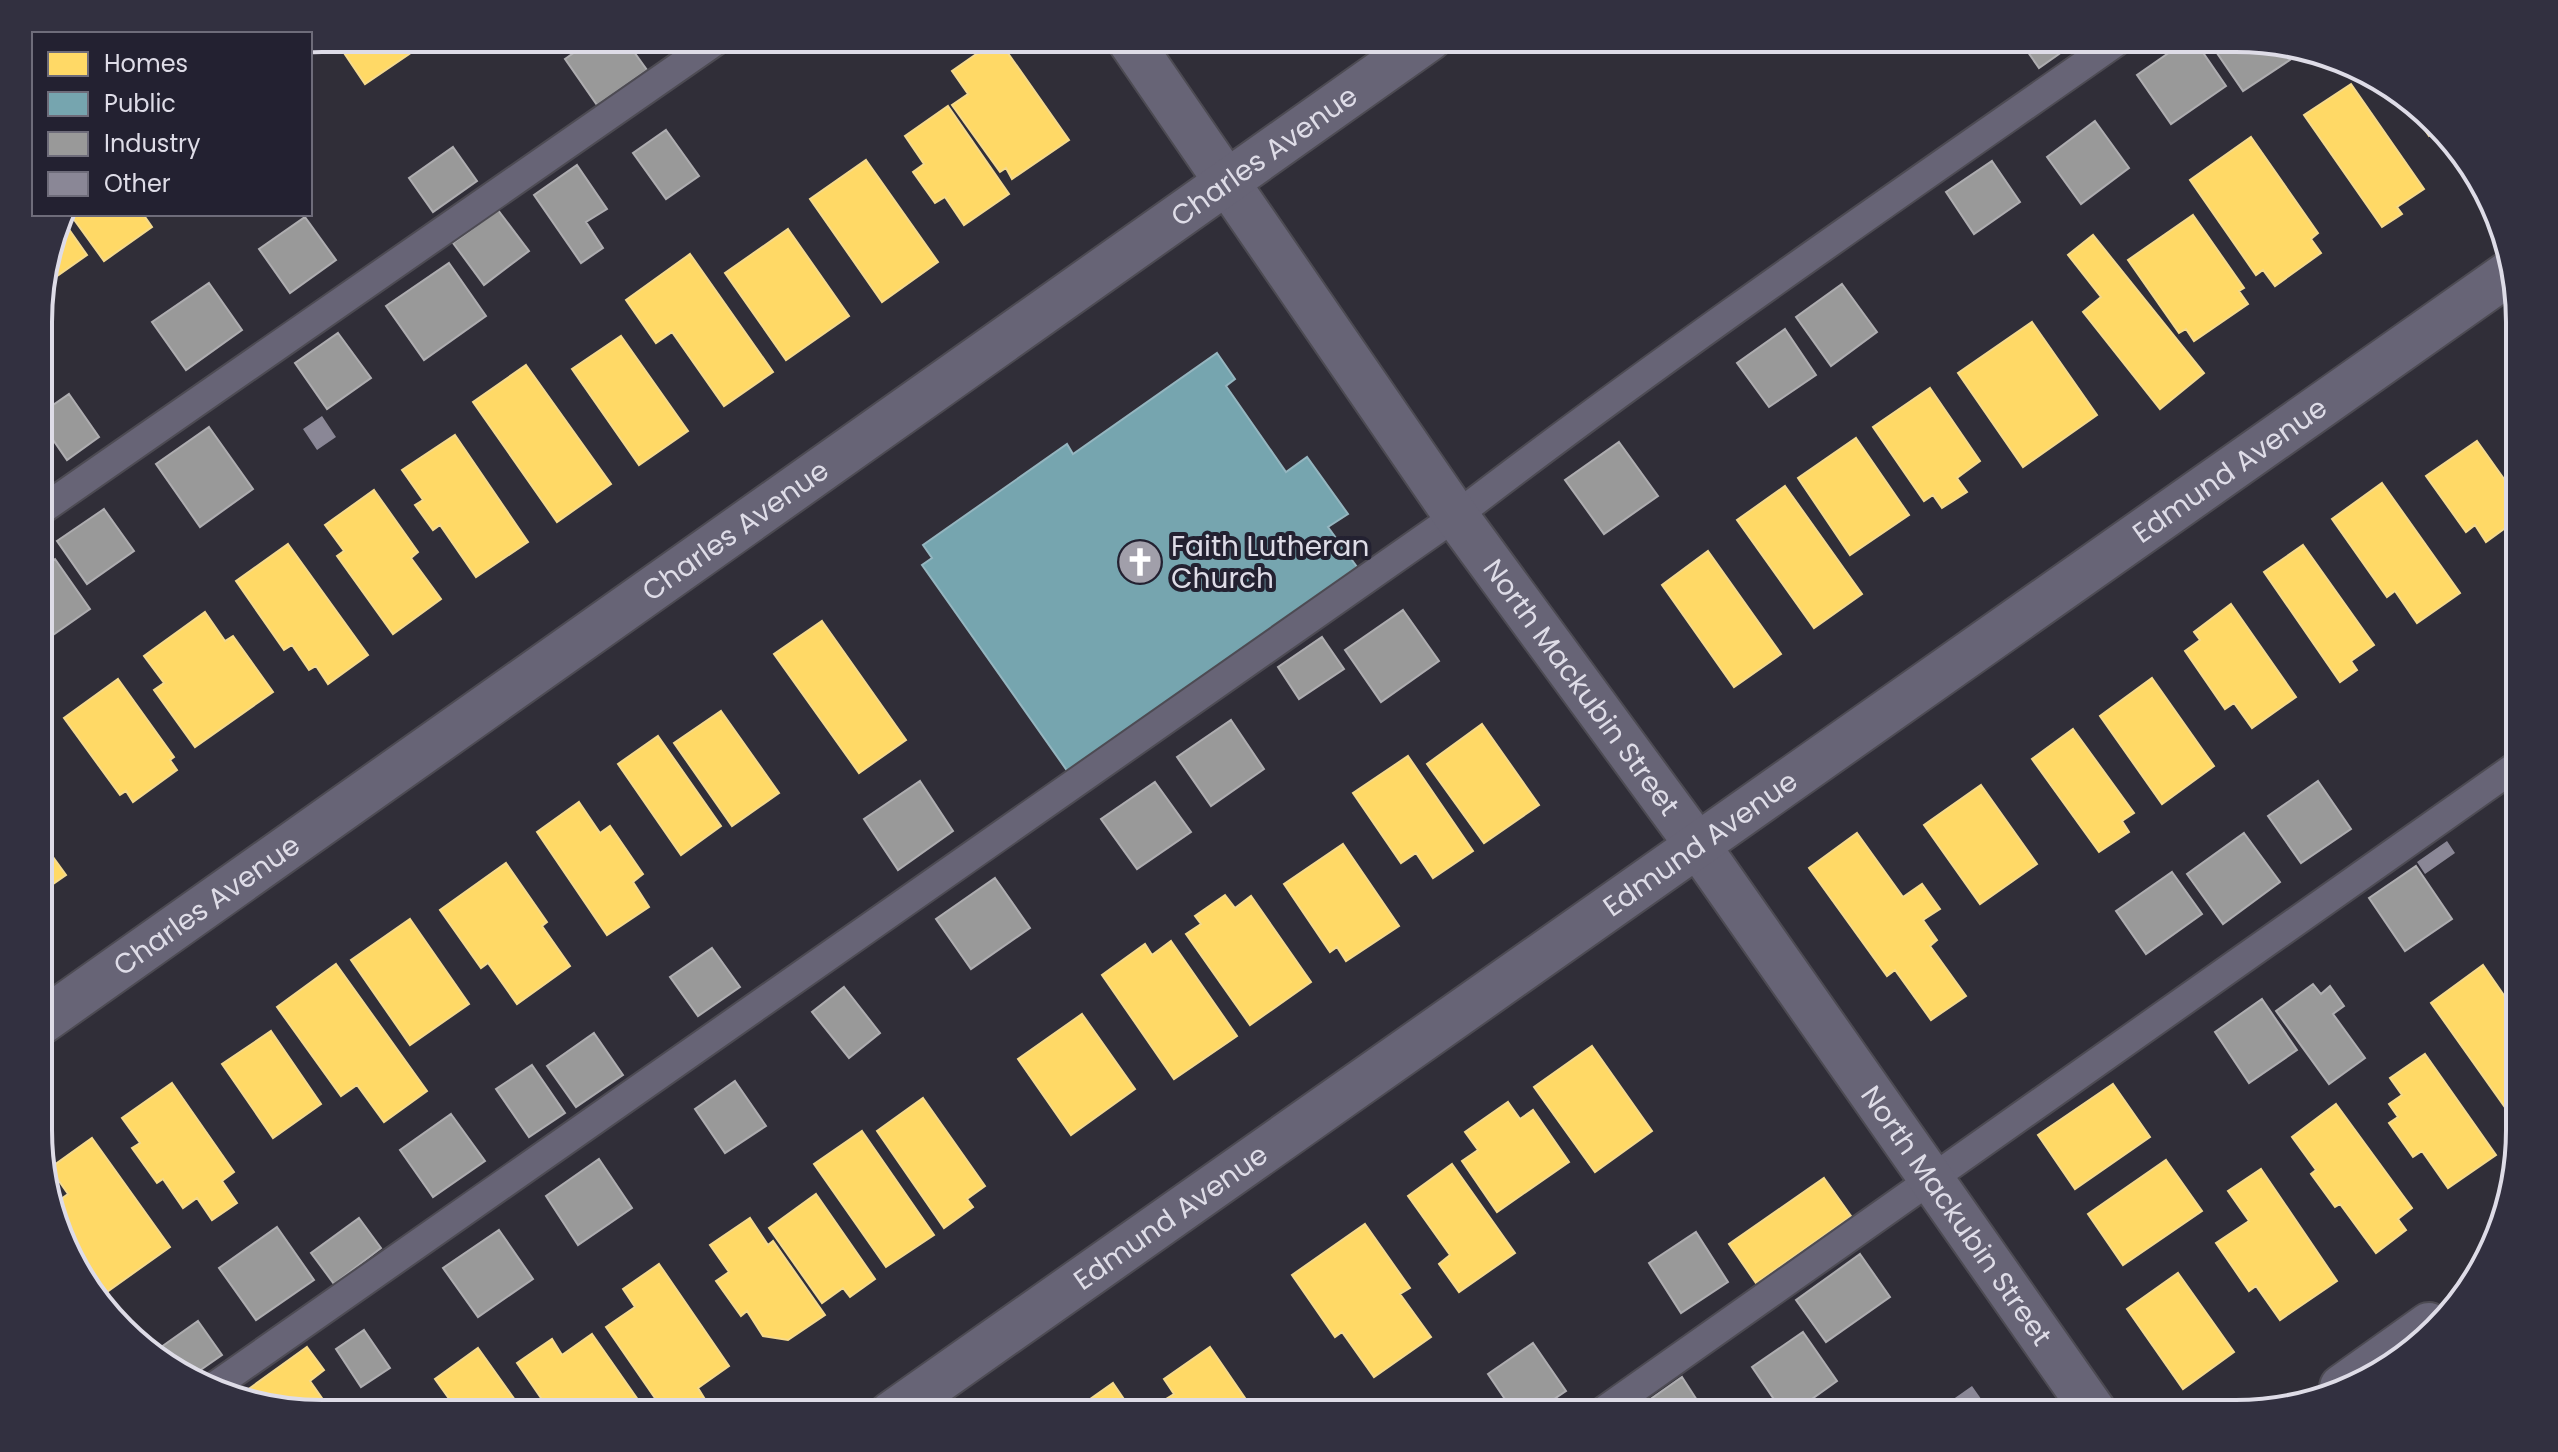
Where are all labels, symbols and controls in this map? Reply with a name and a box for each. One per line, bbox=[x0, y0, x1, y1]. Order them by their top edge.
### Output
legend bbox=[32, 32, 312, 216]
text: Homes bbox=[104, 47, 188, 80]
street label: Charles Avenue bbox=[1163, 76, 1365, 236]
text: Public bbox=[104, 87, 176, 120]
text: Industry bbox=[104, 127, 201, 160]
text: Other bbox=[104, 167, 171, 200]
street label: Edmund Avenue bbox=[2125, 388, 2335, 553]
street label: Charles Avenue bbox=[634, 451, 837, 610]
place label: Faith Lutheran Church bbox=[1171, 527, 1369, 598]
church icon: Faith Lutheran Church bbox=[1116, 538, 1164, 586]
street label: North Mackubin Street bbox=[1474, 551, 1688, 824]
street label: Edmund Avenue bbox=[1595, 762, 1805, 926]
street label: Charles Avenue bbox=[106, 826, 308, 985]
street label: North Mackubin Street bbox=[1852, 1078, 2061, 1354]
street label: Edmund Avenue bbox=[1066, 1135, 1276, 1299]

